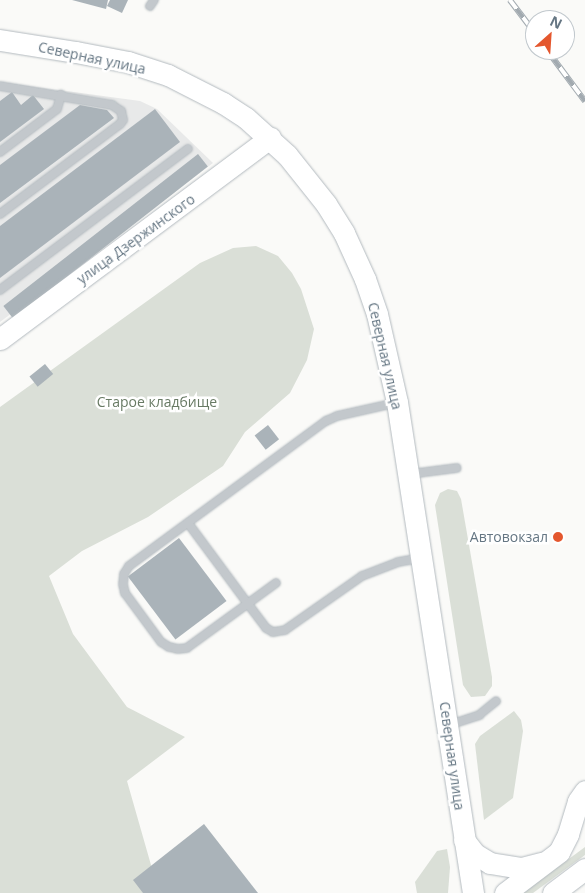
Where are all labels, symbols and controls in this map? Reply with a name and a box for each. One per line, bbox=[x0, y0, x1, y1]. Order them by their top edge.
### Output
north arrow bbox=[525, 10, 575, 60]
text: N bbox=[547, 11, 566, 33]
street label: Северная улица bbox=[37, 38, 147, 78]
street label: улица Дзержинского bbox=[74, 191, 198, 287]
street label: Северная улица bbox=[364, 301, 406, 411]
park label: Старое кладбище bbox=[97, 394, 217, 410]
place label: Автовокзал bbox=[470, 529, 548, 545]
marker: Автовокзал bbox=[552, 531, 564, 543]
street label: Северная улица bbox=[436, 701, 468, 811]

